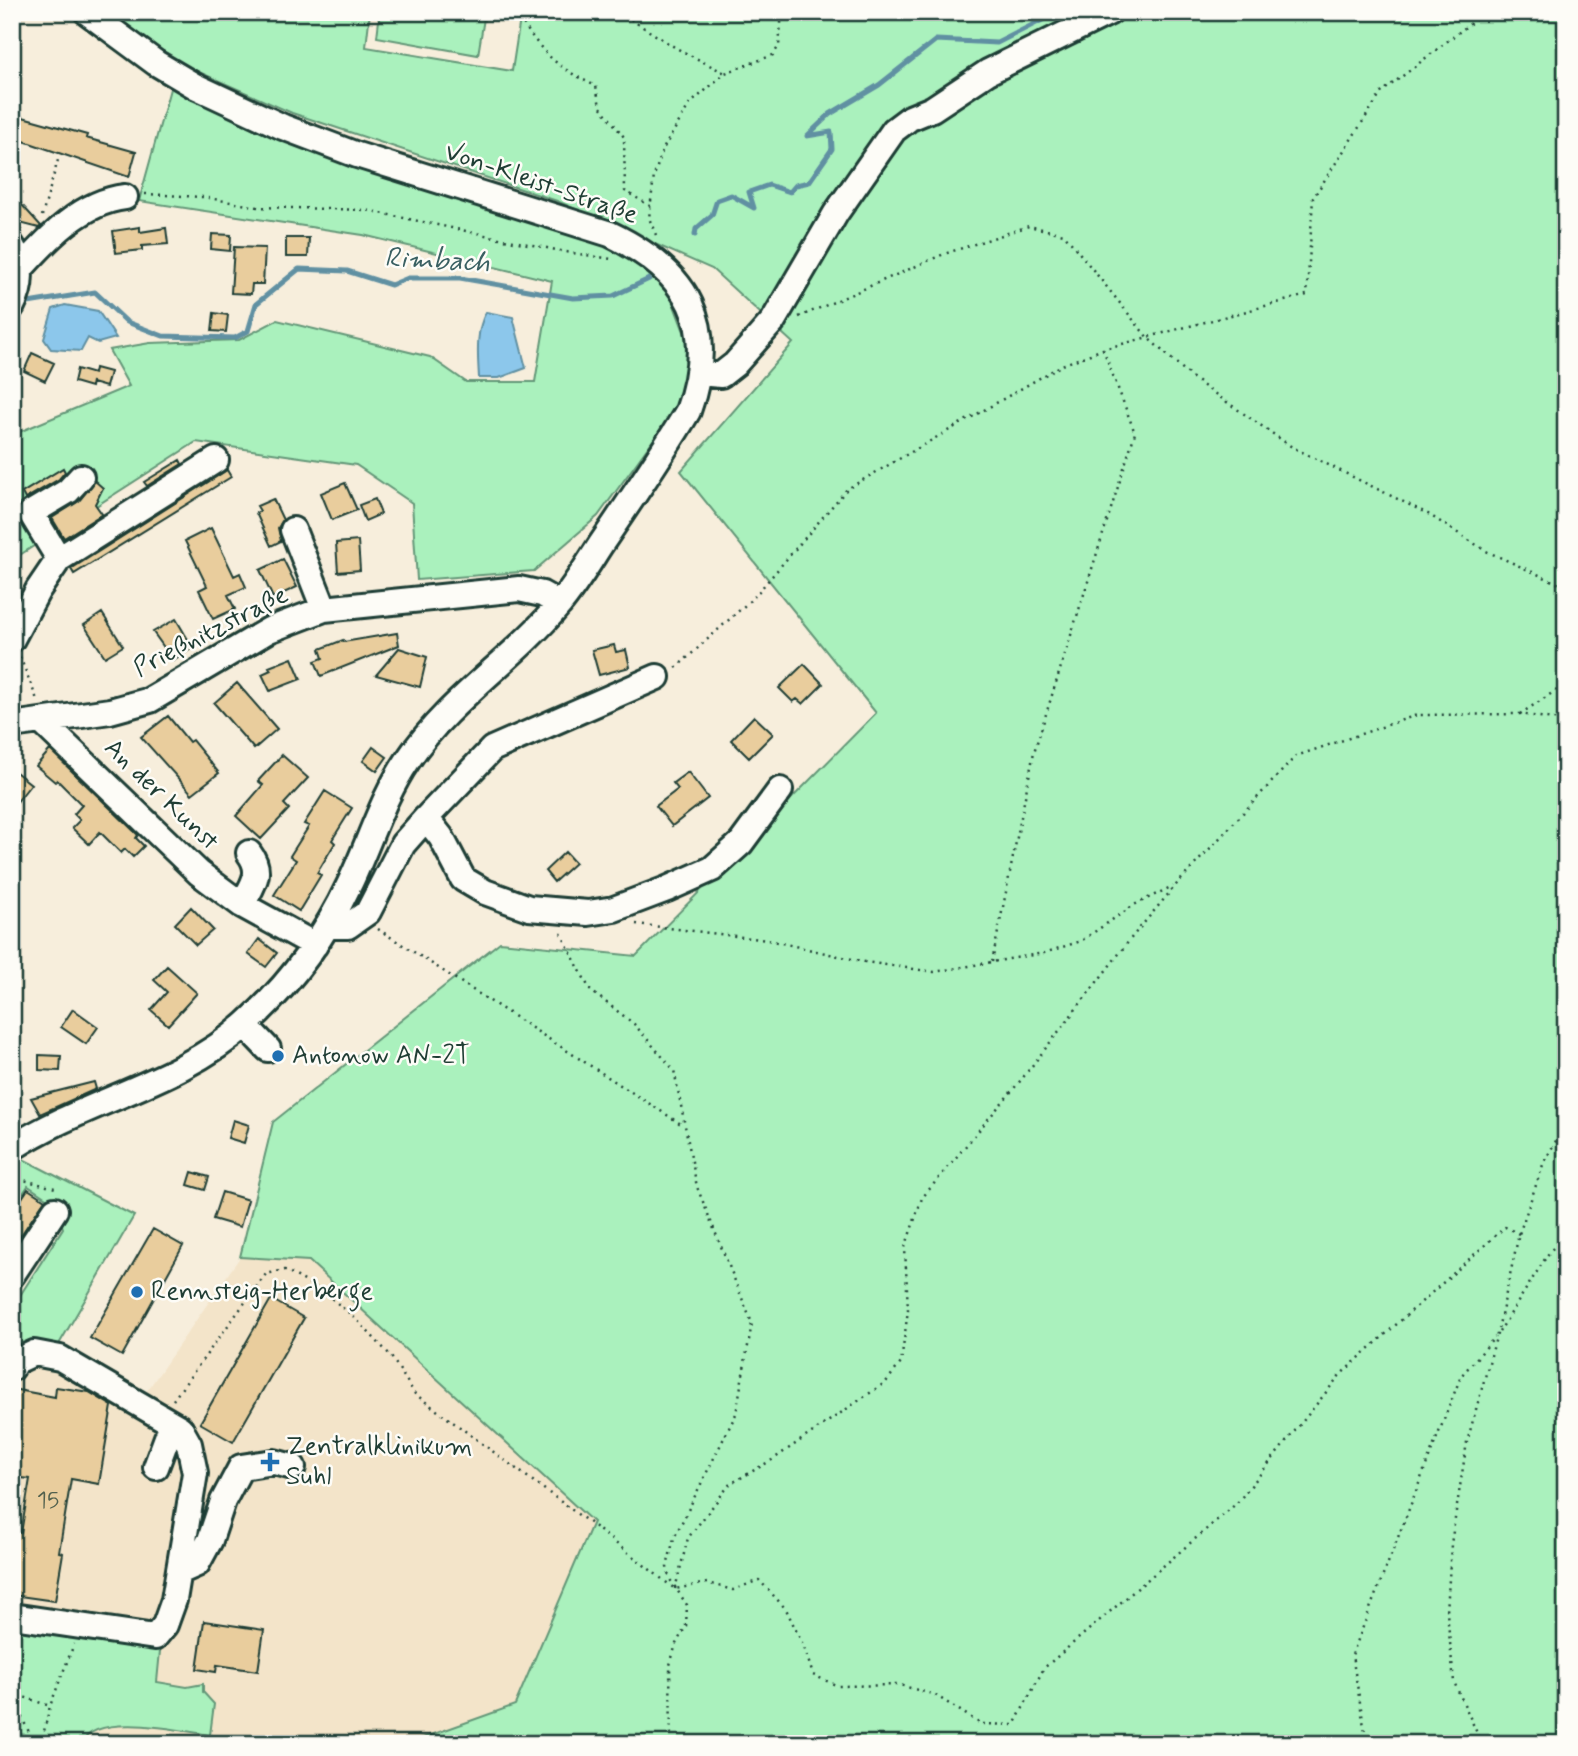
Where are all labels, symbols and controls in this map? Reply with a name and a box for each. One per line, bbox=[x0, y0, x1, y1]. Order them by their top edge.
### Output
street label: Von-Kleist-Straße bbox=[440, 135, 642, 233]
water label: Rimbach bbox=[383, 240, 491, 282]
street label: Prießnitzstraße bbox=[128, 578, 294, 686]
street label: An der Kunst bbox=[96, 732, 226, 858]
place label: Antonow AN-2T bbox=[292, 1039, 470, 1073]
marker: Antonow AN-2T bbox=[270, 1048, 286, 1064]
place label: Rennsteig-Herberge bbox=[151, 1275, 373, 1312]
marker: Rennsteig-Herberge bbox=[129, 1284, 145, 1300]
place label: Zentralklinikum Suhl bbox=[286, 1430, 472, 1494]
marker: Zentralklinikum Suhl bbox=[260, 1452, 280, 1472]
house number: 15 bbox=[37, 1486, 59, 1516]

